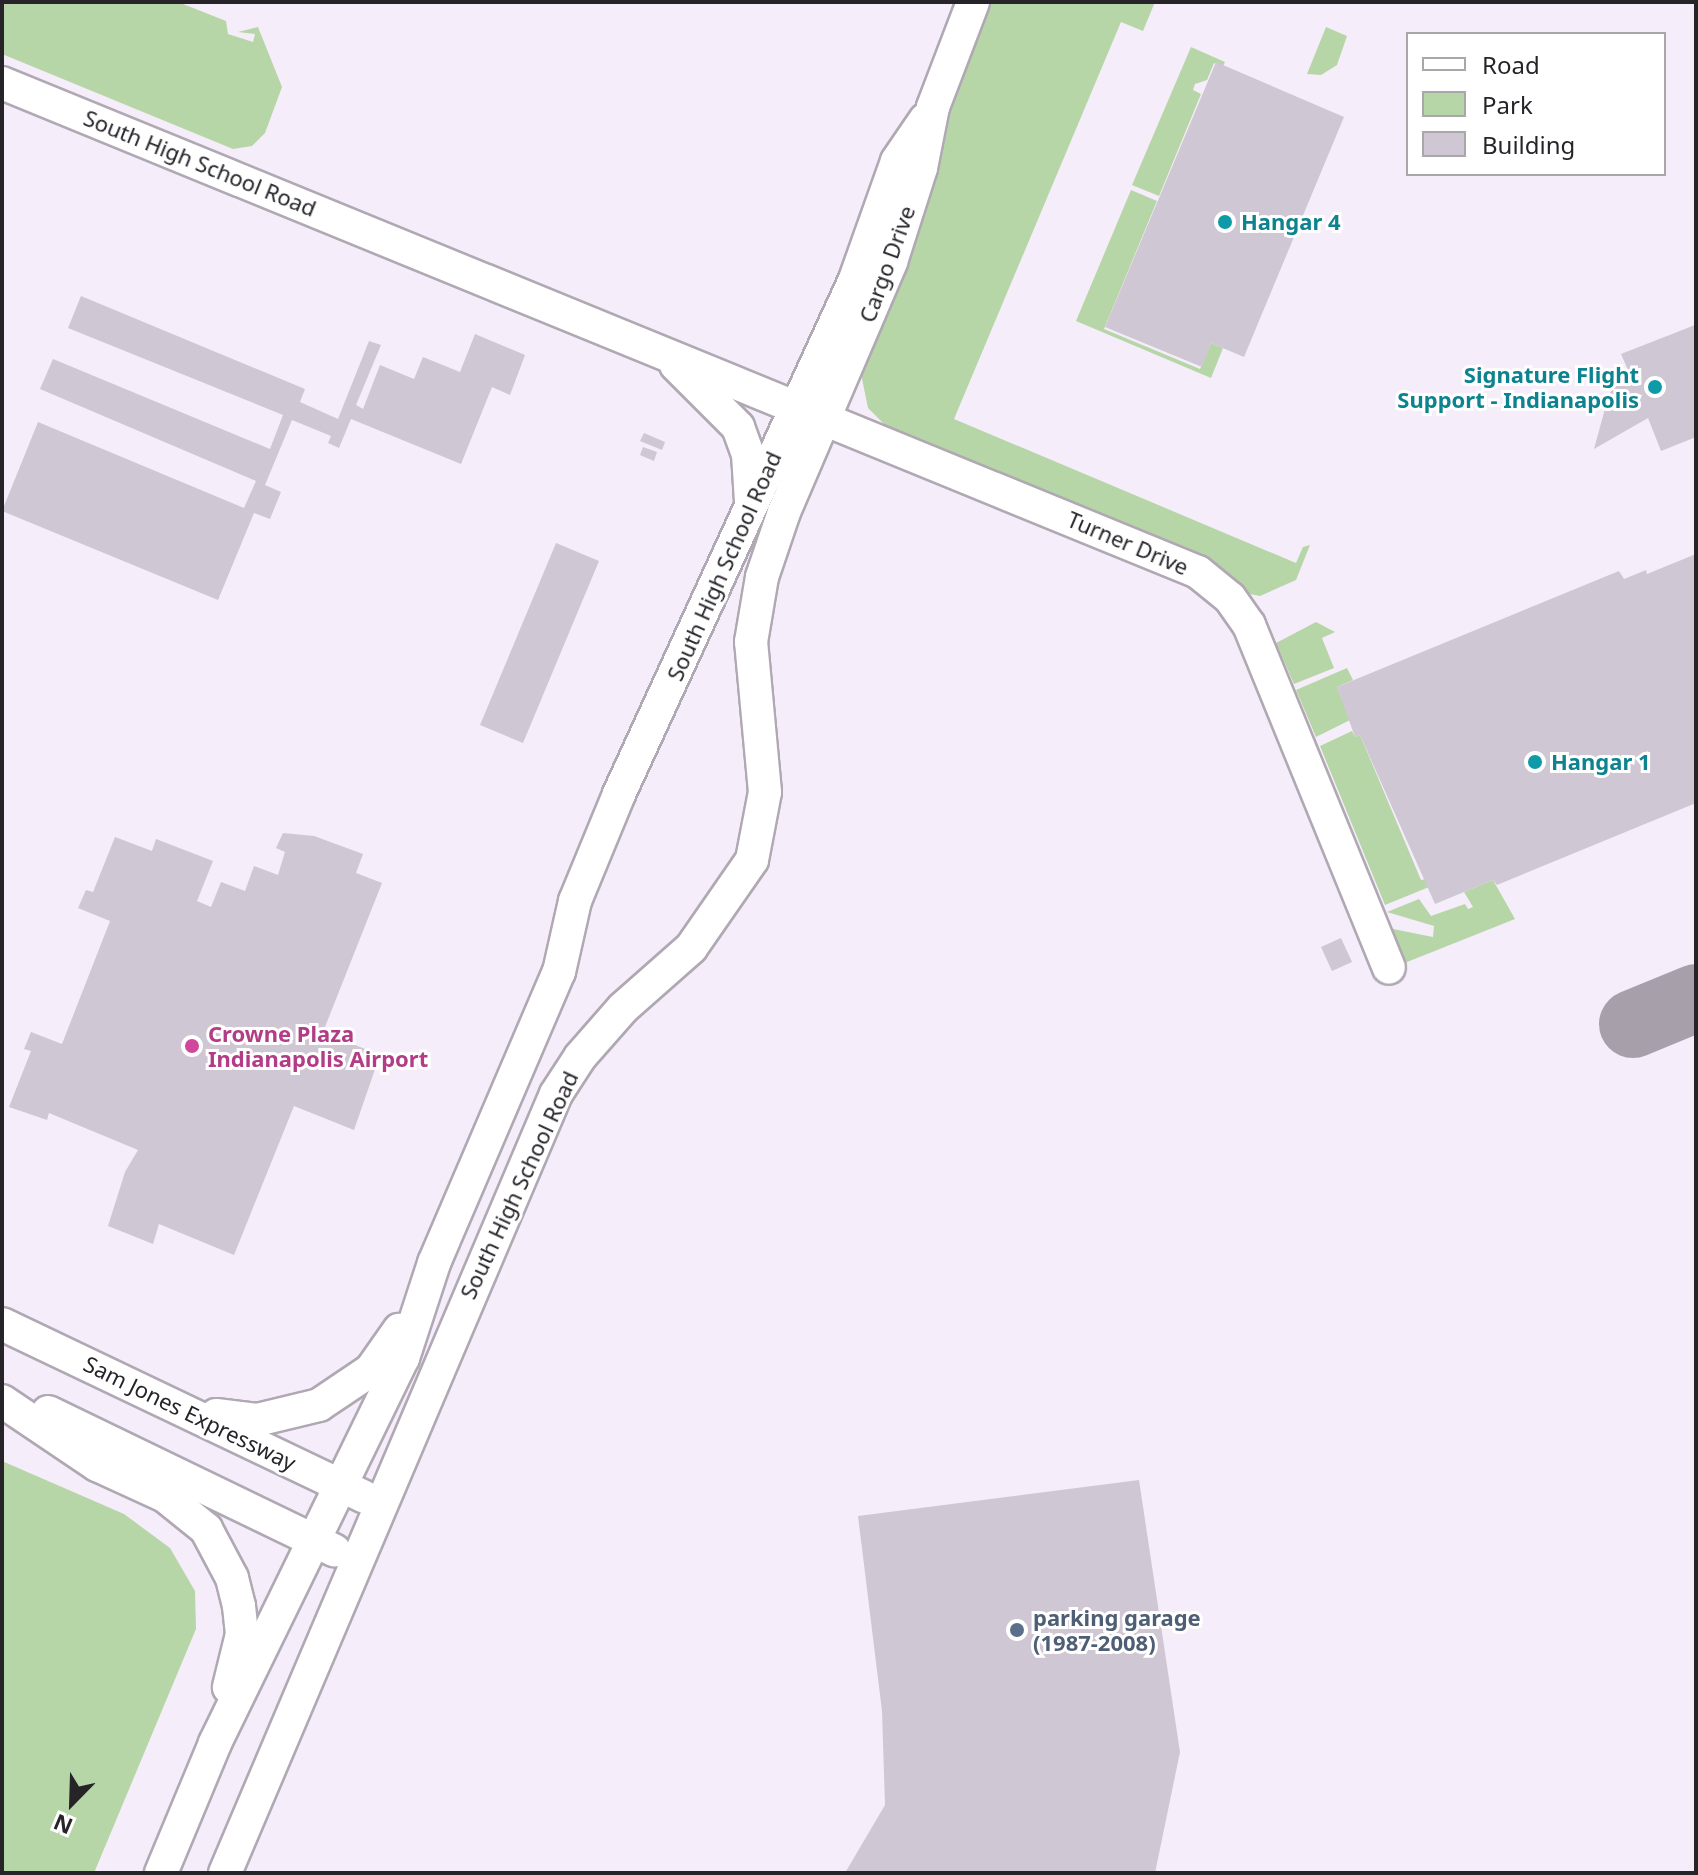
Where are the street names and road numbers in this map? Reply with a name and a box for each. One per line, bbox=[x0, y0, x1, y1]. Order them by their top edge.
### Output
street label: South High School Road bbox=[80, 104, 320, 222]
street label: Cargo Drive bbox=[854, 202, 920, 326]
street label: South High School Road bbox=[661, 447, 787, 685]
street label: Turner Drive bbox=[1063, 506, 1193, 580]
street label: South High School Road bbox=[455, 1067, 583, 1303]
street label: Sam Jones Expressway bbox=[80, 1350, 300, 1476]

